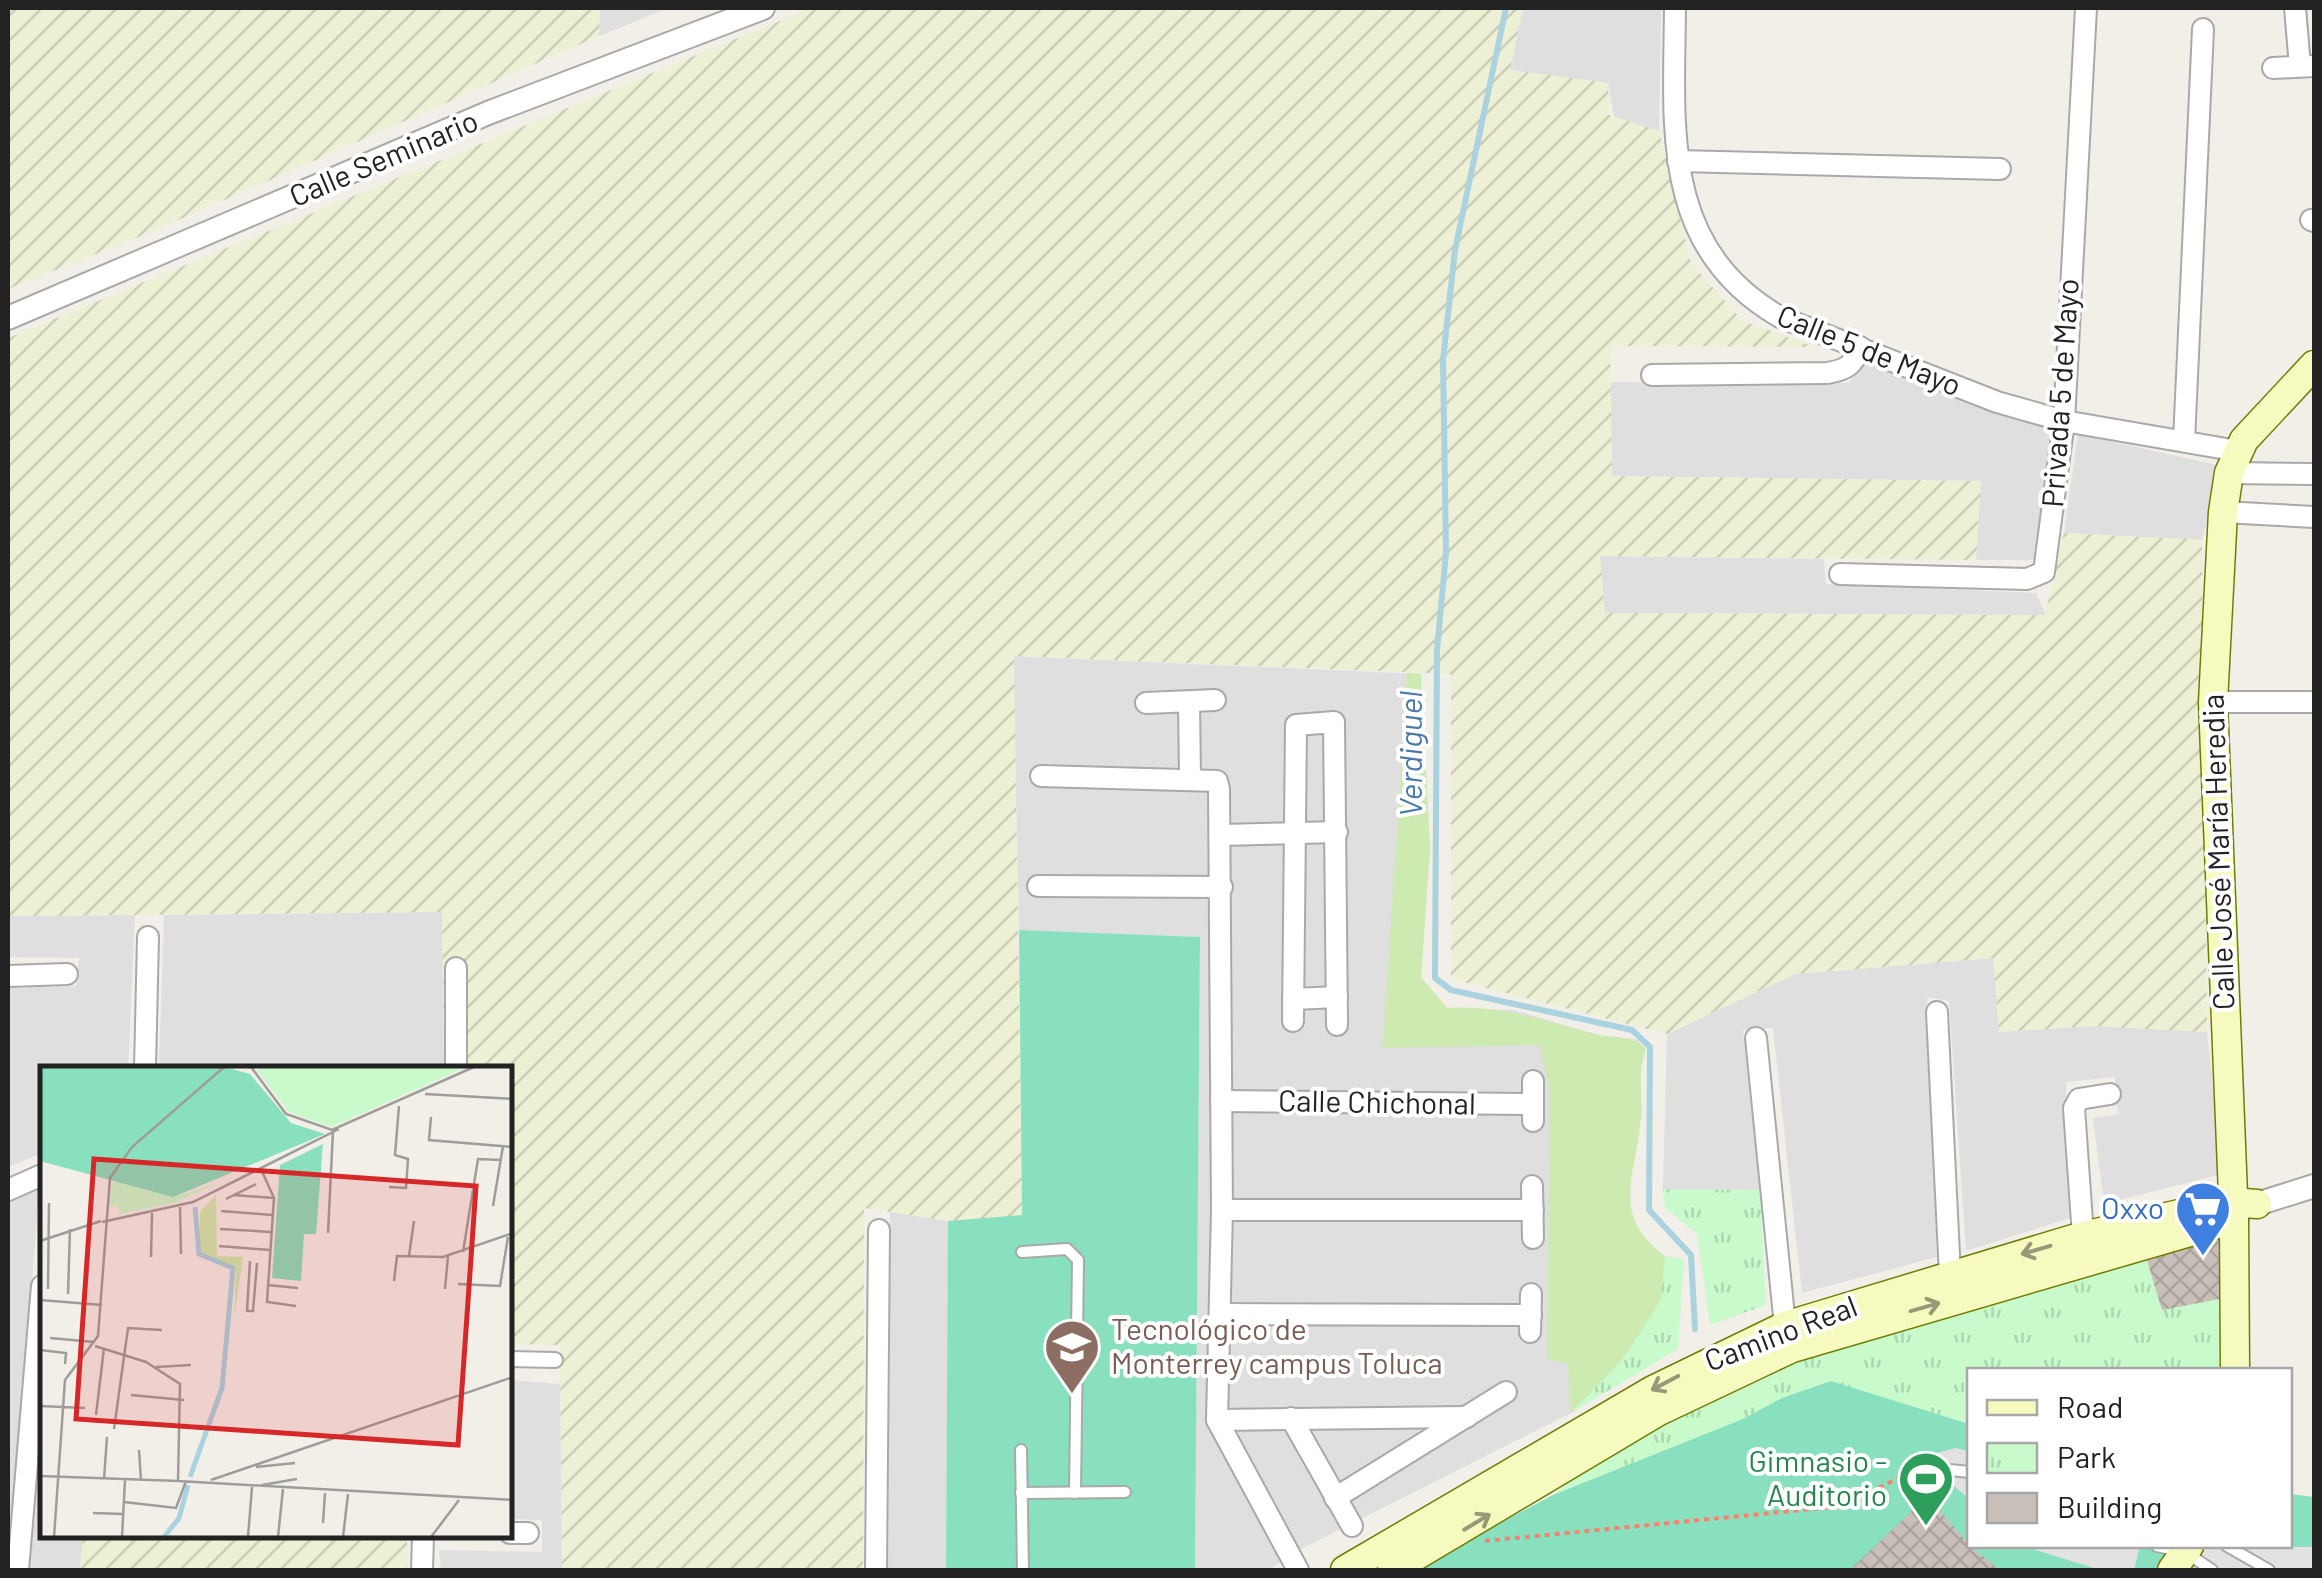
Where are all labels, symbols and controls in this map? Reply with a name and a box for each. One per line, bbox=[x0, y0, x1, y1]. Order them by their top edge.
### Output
street label: Calle Seminario bbox=[283, 101, 483, 213]
street label: Privada 5 de Mayo bbox=[2033, 277, 2085, 509]
street label: Calle 5 de Mayo bbox=[1773, 296, 1967, 402]
water label: Verdiguel bbox=[1390, 691, 1428, 817]
street label: Calle José María Heredia bbox=[2193, 693, 2241, 1011]
inset map bbox=[40, 1066, 512, 1538]
street label: Calle Chichonal bbox=[1278, 1081, 1476, 1121]
supermarket icon: Oxxo bbox=[2173, 1179, 2233, 1258]
place label: Oxxo bbox=[2101, 1189, 2164, 1225]
one-way arrow bbox=[2020, 1242, 2052, 1260]
street label: Camino Real bbox=[1699, 1287, 1862, 1378]
one-way arrow bbox=[1909, 1297, 1940, 1315]
place label: Tecnológico de Monterrey campus Toluca bbox=[1111, 1310, 1443, 1380]
school or university icon: Tecnológico de Monterrey campus Toluca bbox=[1042, 1317, 1102, 1396]
legend bbox=[1967, 1368, 2292, 1548]
one-way arrow bbox=[1651, 1374, 1680, 1394]
text: Road bbox=[2057, 1388, 2123, 1424]
text: Park bbox=[2057, 1438, 2116, 1474]
place label: Gimnasio - Auditorio bbox=[1748, 1442, 1887, 1512]
sports icon: Gimnasio - Auditorio bbox=[1896, 1449, 1956, 1528]
text: Building bbox=[2057, 1488, 2162, 1524]
one-way arrow bbox=[1462, 1511, 1491, 1532]

